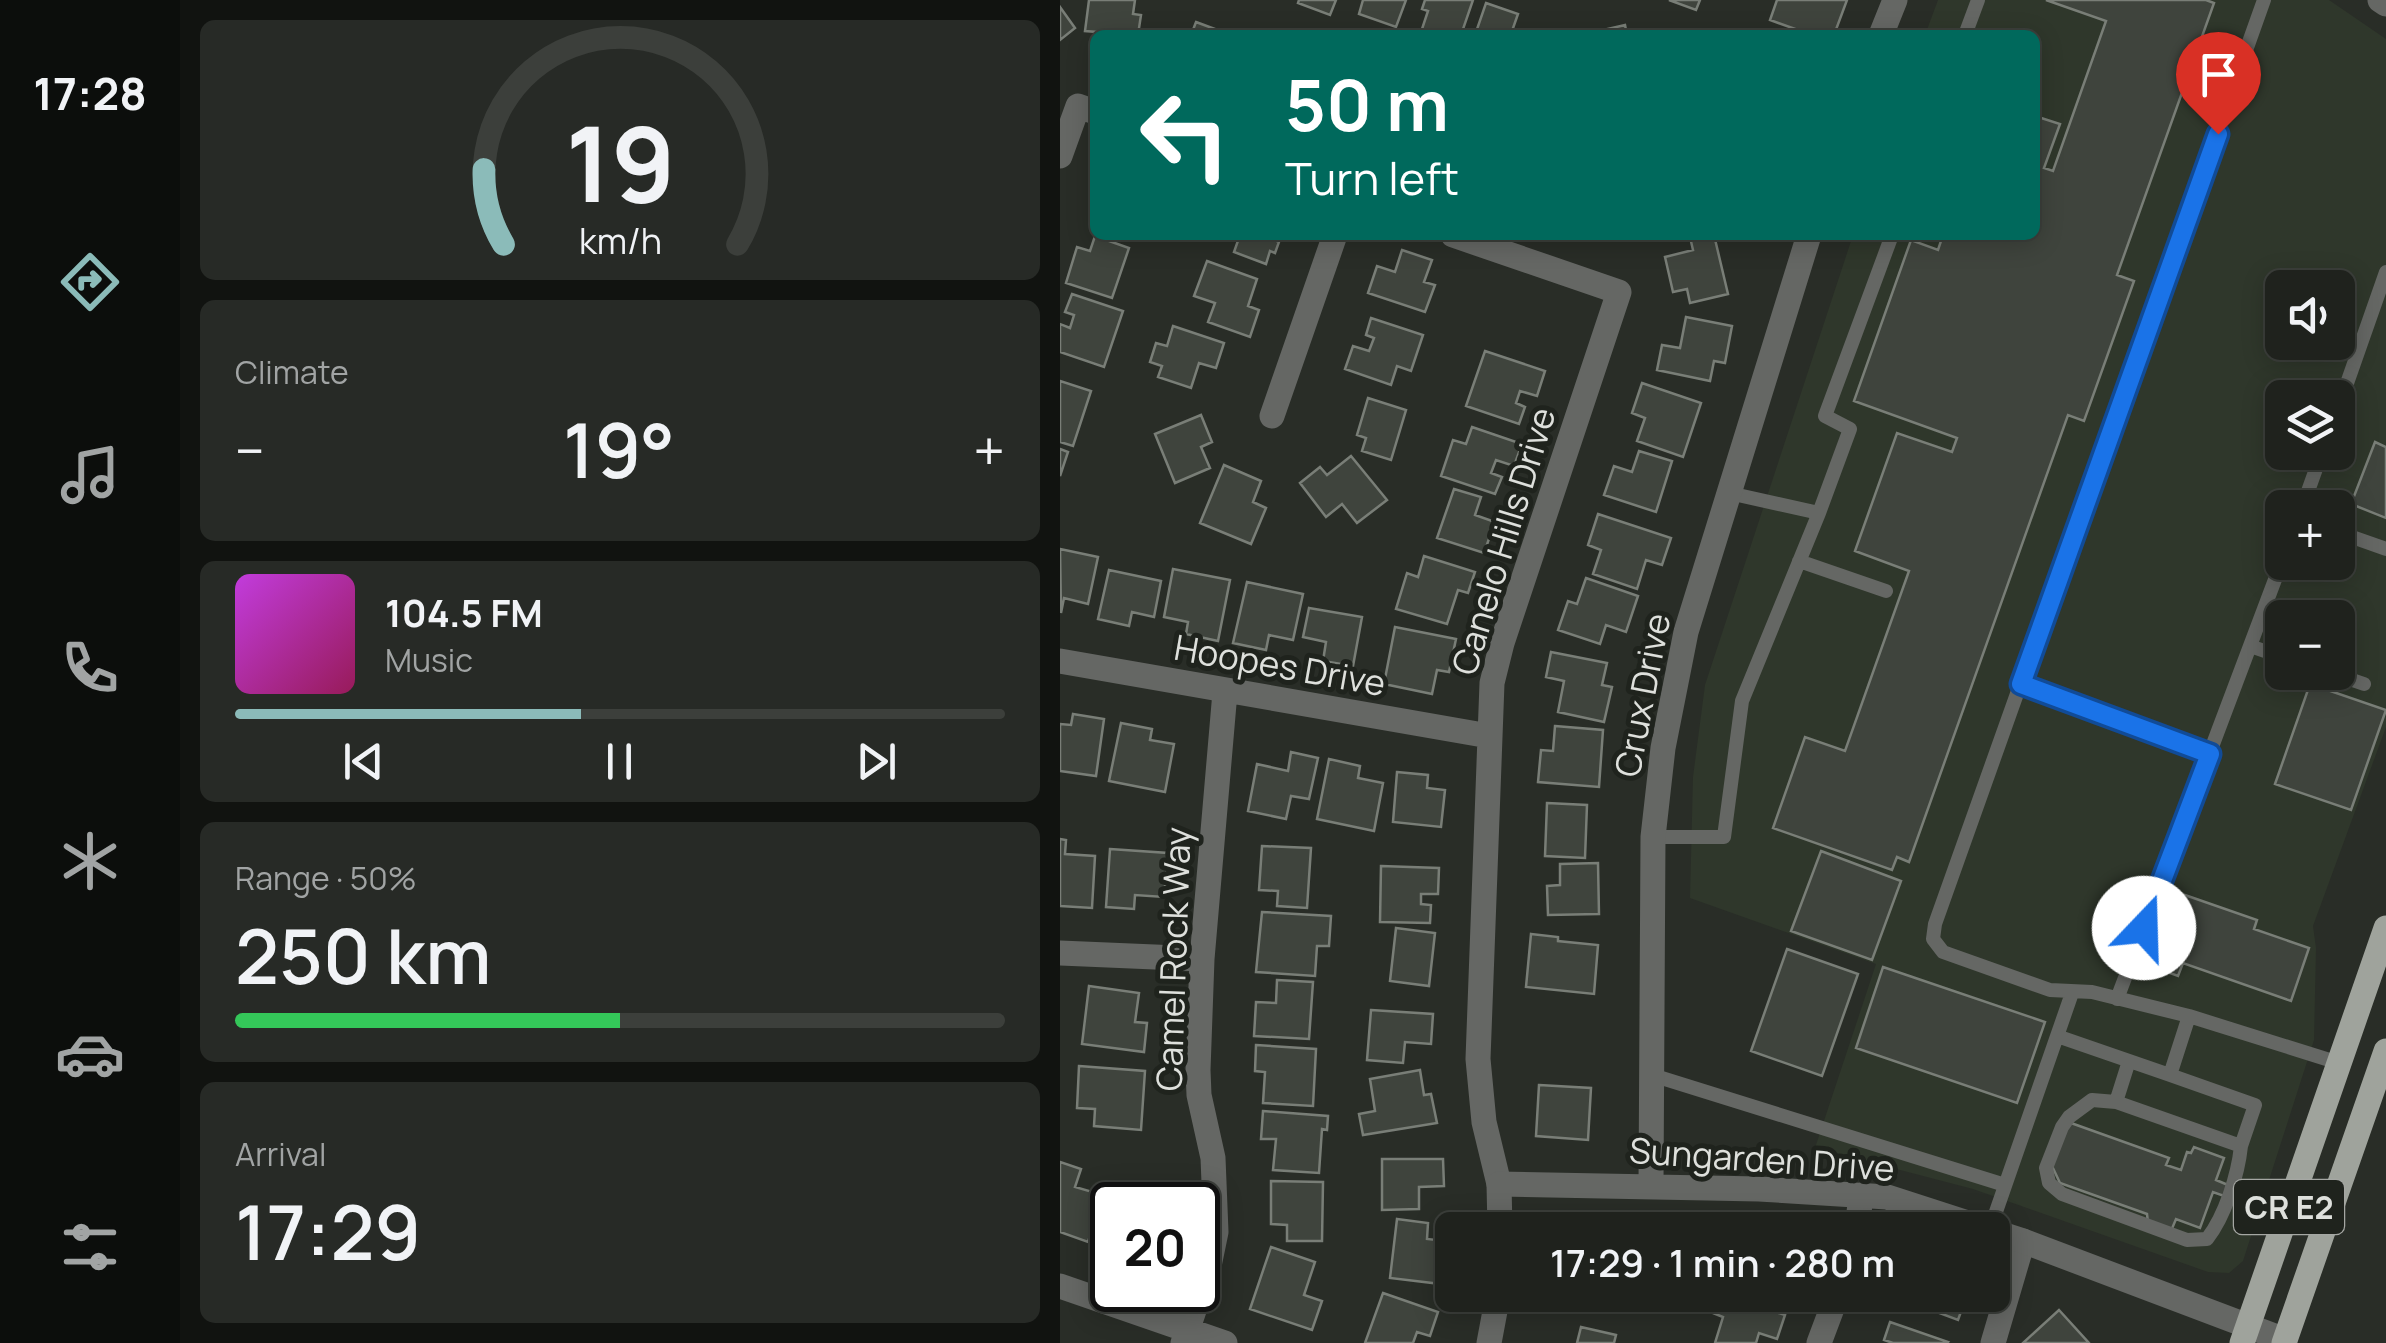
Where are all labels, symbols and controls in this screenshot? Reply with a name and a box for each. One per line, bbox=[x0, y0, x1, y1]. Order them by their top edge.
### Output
pin bbox=[2176, 32, 2261, 135]
icon: arrive bbox=[2191, 47, 2246, 102]
text: 50 m bbox=[1285, 56, 1449, 152]
text: 17:28 bbox=[33, 62, 147, 124]
icon: left bbox=[1120, 70, 1250, 200]
text: 19 bbox=[565, 91, 675, 233]
text: Turn left bbox=[1285, 147, 1459, 209]
text: km/h bbox=[578, 216, 662, 265]
icon: directions bbox=[55, 247, 125, 317]
map controls bbox=[2265, 270, 2355, 690]
button: sound bbox=[2265, 270, 2355, 360]
text: Climate bbox=[235, 350, 349, 394]
button: layers bbox=[2265, 380, 2355, 470]
text: 19° bbox=[563, 398, 675, 501]
street label: Canelo Hills Drive bbox=[1440, 401, 1566, 681]
text: − bbox=[235, 412, 265, 488]
text: + bbox=[973, 412, 1005, 488]
icon: music bbox=[55, 440, 125, 510]
button: + bbox=[2265, 490, 2355, 580]
text: 104.5 FM bbox=[385, 586, 543, 638]
button: − bbox=[2265, 600, 2355, 690]
street label: Crux Drive bbox=[1603, 609, 1681, 781]
street label: Hoopes Drive bbox=[1171, 623, 1389, 707]
icon: phone bbox=[55, 633, 125, 703]
text: Music bbox=[385, 638, 473, 682]
icon: previous bbox=[336, 734, 391, 789]
icon: pause bbox=[592, 734, 647, 789]
icon: next bbox=[849, 734, 904, 789]
icon: climate bbox=[55, 826, 125, 896]
street label: Camel Rock Way bbox=[1144, 826, 1202, 1092]
text: Range · 50% bbox=[235, 856, 417, 900]
position arrow bbox=[2092, 876, 2196, 980]
text: 250 km bbox=[235, 904, 491, 1007]
icon: car bbox=[55, 1019, 125, 1089]
street label: Sungarden Drive bbox=[1628, 1126, 1896, 1192]
text: Arrival bbox=[235, 1132, 326, 1176]
text: 17:29 bbox=[235, 1180, 421, 1283]
road number: CR E2 bbox=[2234, 1180, 2344, 1234]
speed limit sign: 20 bbox=[1090, 1182, 1220, 1312]
icon: filters bbox=[55, 1212, 125, 1282]
text: 17:29 · 1 min · 280 m bbox=[1550, 1236, 1895, 1288]

